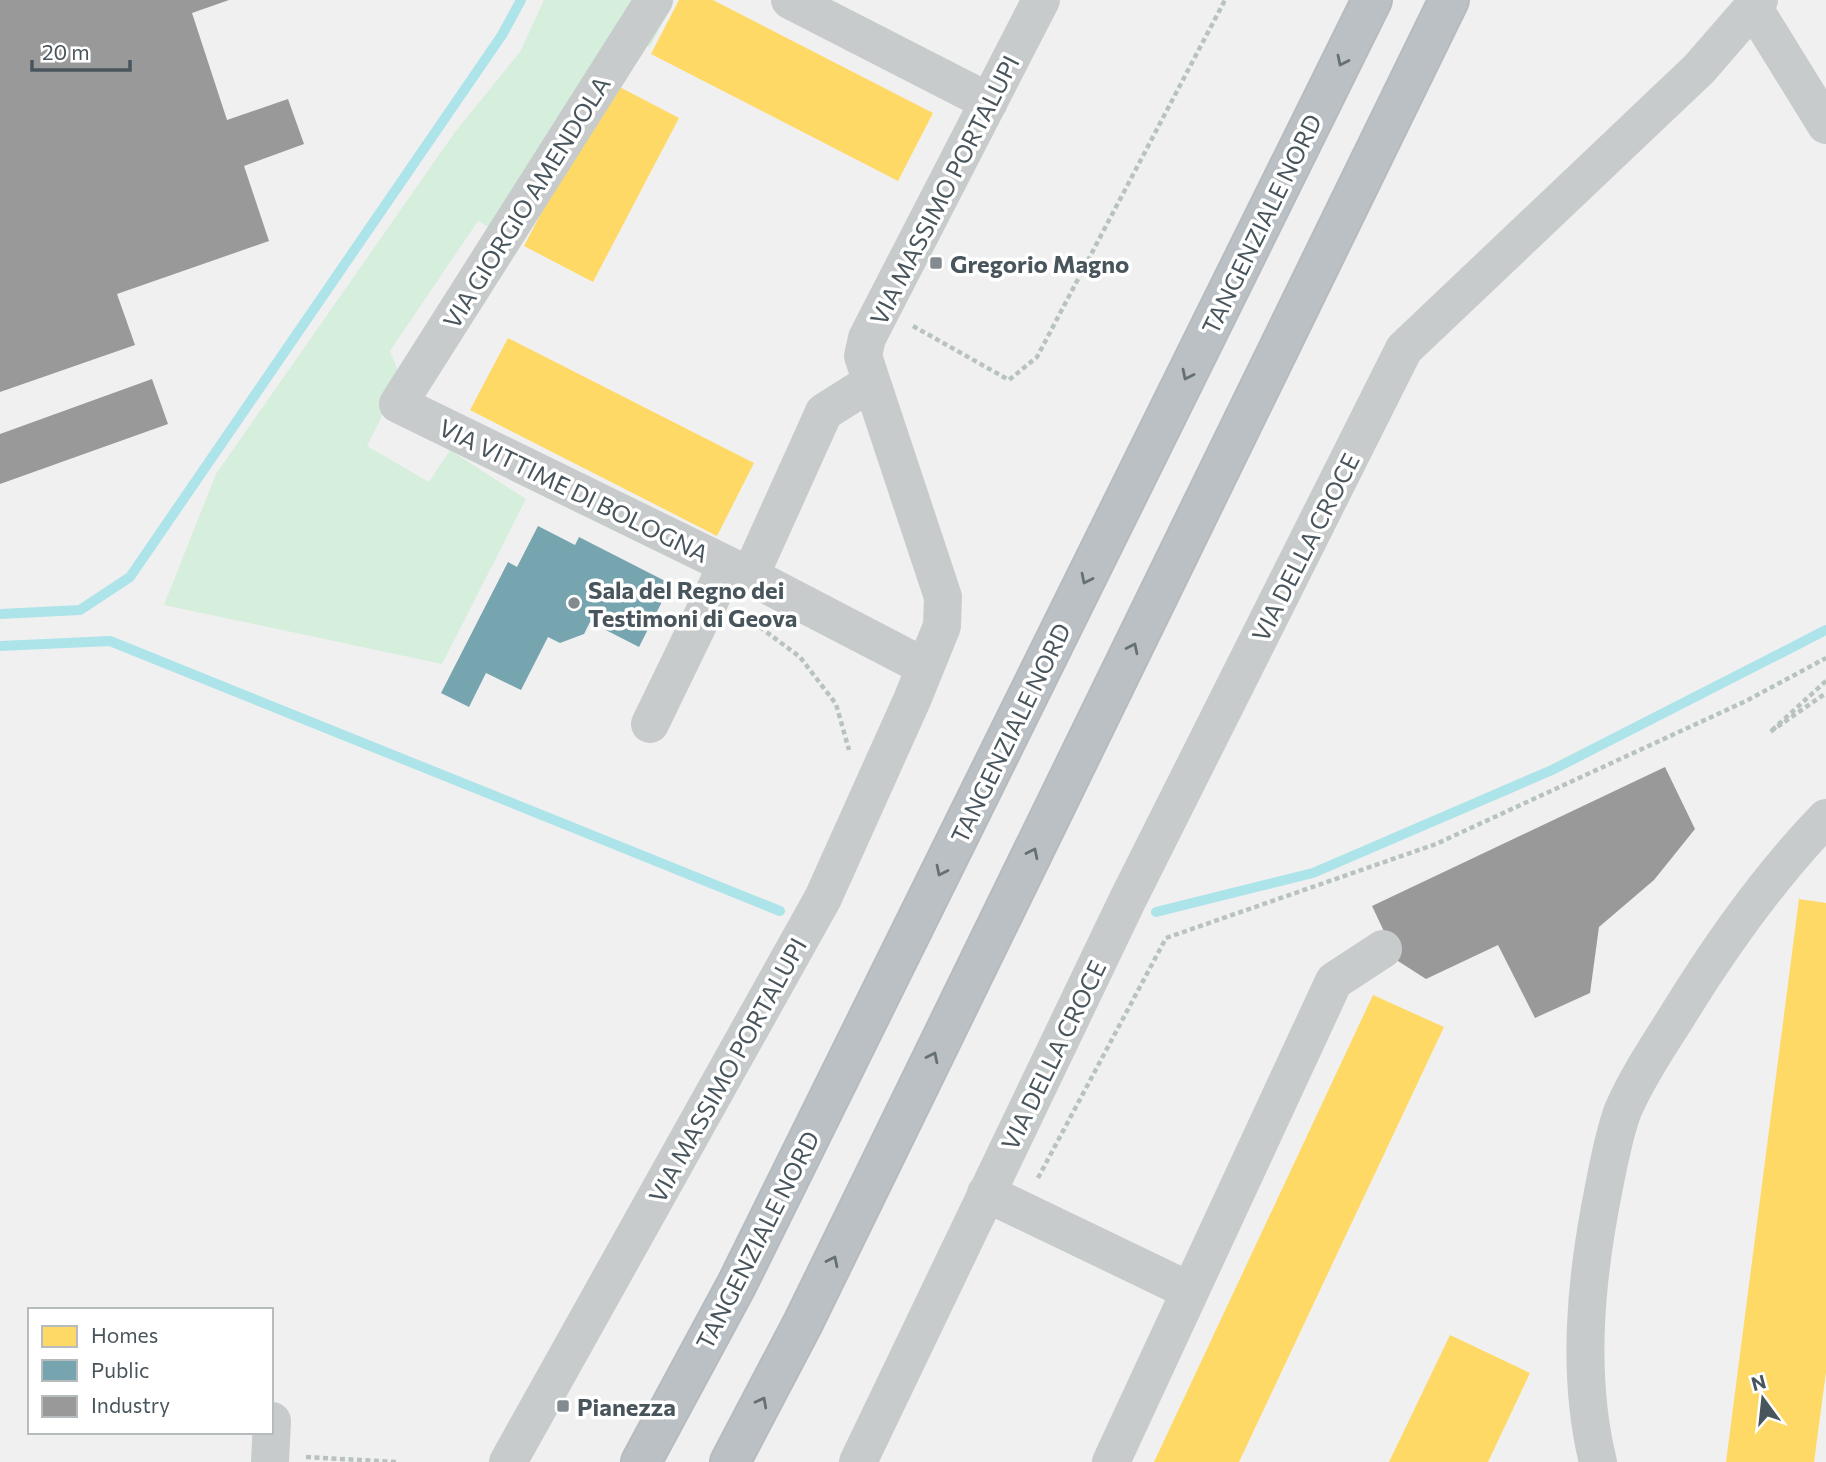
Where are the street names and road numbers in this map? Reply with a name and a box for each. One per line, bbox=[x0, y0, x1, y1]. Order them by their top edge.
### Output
street label: VIA MASSIMO PORTALUPI bbox=[863, 50, 1025, 330]
street label: VIA GIORGIO AMENDOLA bbox=[436, 71, 616, 333]
street label: TANGENZIALE NORD bbox=[1195, 109, 1327, 339]
street label: VIA VITTIME DI BOLOGNA bbox=[435, 412, 713, 568]
street label: VIA DELLA CROCE bbox=[1245, 448, 1365, 646]
street label: TANGENZIALE NORD bbox=[944, 618, 1076, 848]
street label: VIA MASSIMO PORTALUPI bbox=[642, 932, 812, 1208]
street label: VIA DELLA CROCE bbox=[995, 955, 1111, 1155]
street label: TANGENZIALE NORD bbox=[689, 1126, 825, 1354]

